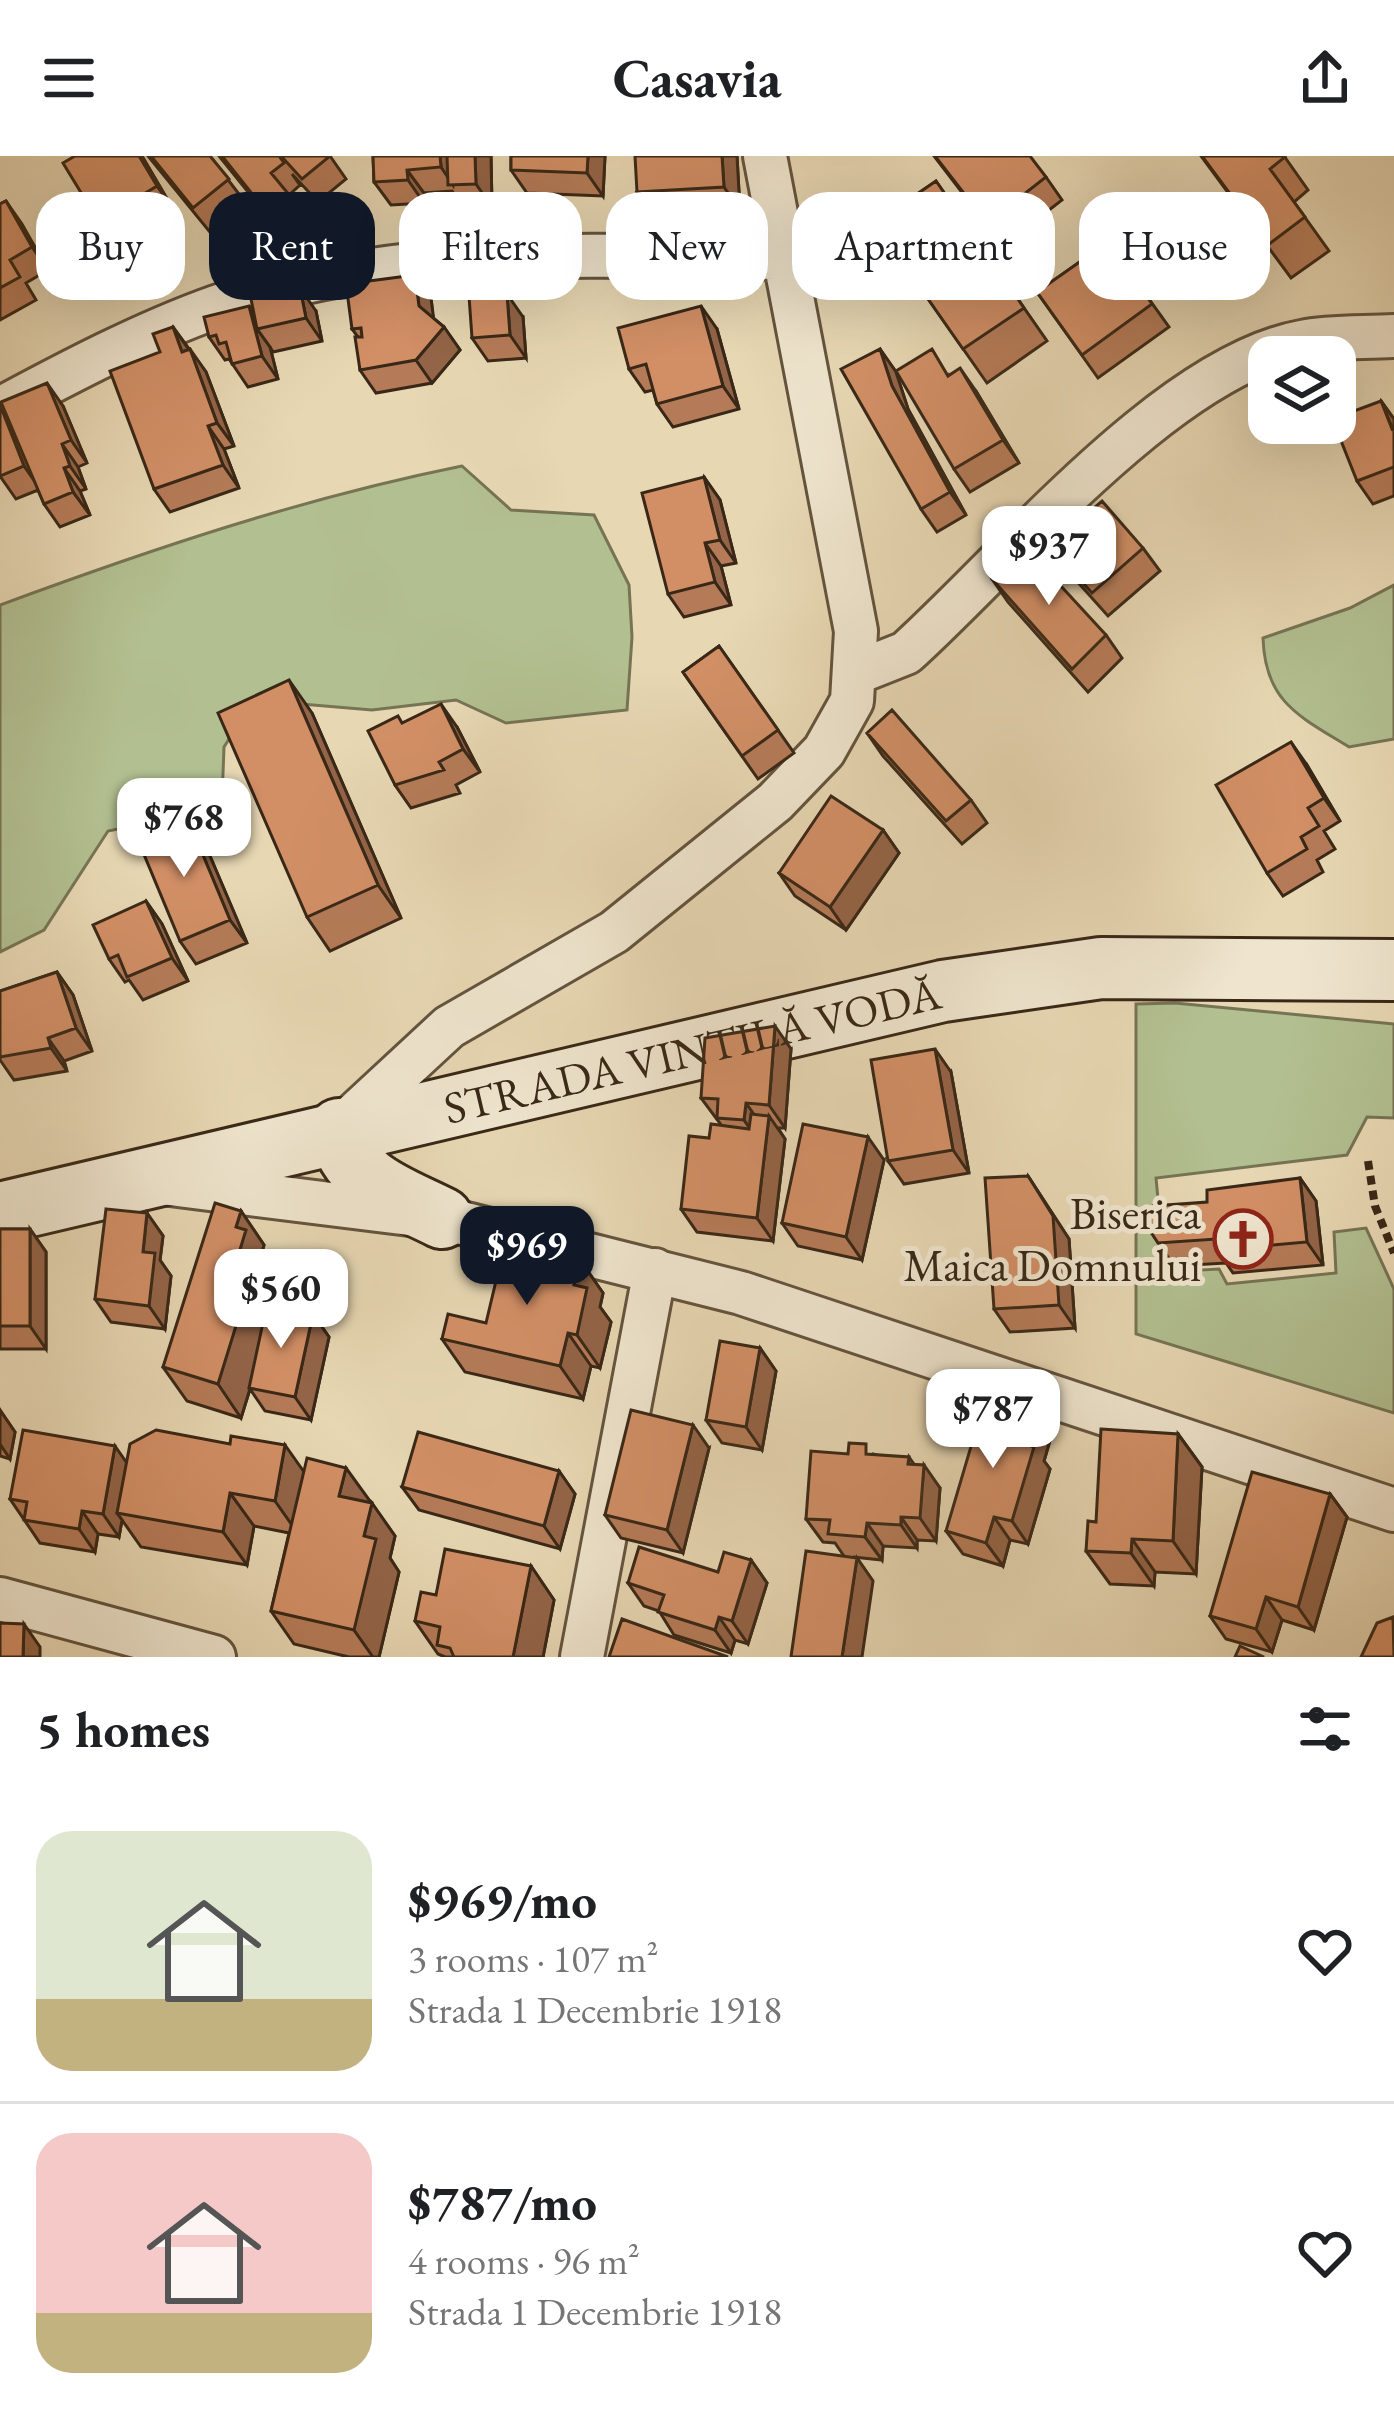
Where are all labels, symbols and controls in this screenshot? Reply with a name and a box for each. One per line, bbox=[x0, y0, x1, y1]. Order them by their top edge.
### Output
text: Casavia bbox=[613, 43, 781, 113]
icon: menu bbox=[36, 45, 102, 111]
icon: share bbox=[1292, 45, 1358, 111]
chip: Buy bbox=[36, 192, 185, 300]
chip: Rent bbox=[209, 192, 375, 300]
chip: Filters bbox=[399, 192, 582, 300]
chip: New bbox=[606, 192, 768, 300]
chip: Apartment bbox=[792, 192, 1055, 300]
chip: House bbox=[1079, 192, 1270, 300]
map controls bbox=[1248, 336, 1356, 444]
button: layers bbox=[1248, 336, 1356, 444]
pin: $937 bbox=[978, 506, 1120, 608]
text: $937 bbox=[1009, 519, 1089, 570]
pin: $768 bbox=[113, 778, 255, 880]
text: $768 bbox=[144, 791, 224, 842]
street label: STRADA VINTILĂ VODĂ bbox=[438, 963, 947, 1137]
place label: Biserica Maica Domnului bbox=[904, 1184, 1201, 1294]
pin: $969 bbox=[456, 1206, 598, 1308]
church icon: Biserica Maica Domnului bbox=[1212, 1208, 1274, 1270]
text: $969 bbox=[487, 1219, 567, 1270]
pin: $560 bbox=[210, 1249, 352, 1351]
text: $560 bbox=[241, 1262, 321, 1313]
pin: $787 bbox=[922, 1369, 1064, 1471]
text: $787 bbox=[953, 1382, 1033, 1433]
text: 5 homes bbox=[36, 1696, 210, 1762]
icon: filters bbox=[1292, 1696, 1358, 1762]
text: $969/mo bbox=[408, 1867, 597, 1933]
icon: home bbox=[132, 1879, 276, 2023]
icon: heart bbox=[1292, 1918, 1358, 1984]
text: 3 rooms · 107 m² bbox=[408, 1933, 659, 1984]
text: Strada 1 Decembrie 1918 bbox=[408, 1984, 782, 2035]
text: $787/mo bbox=[408, 2169, 597, 2235]
icon: home bbox=[132, 2181, 276, 2325]
icon: heart bbox=[1292, 2220, 1358, 2286]
text: 4 rooms · 96 m² bbox=[408, 2235, 640, 2286]
text: Strada 1 Decembrie 1918 bbox=[408, 2286, 782, 2337]

